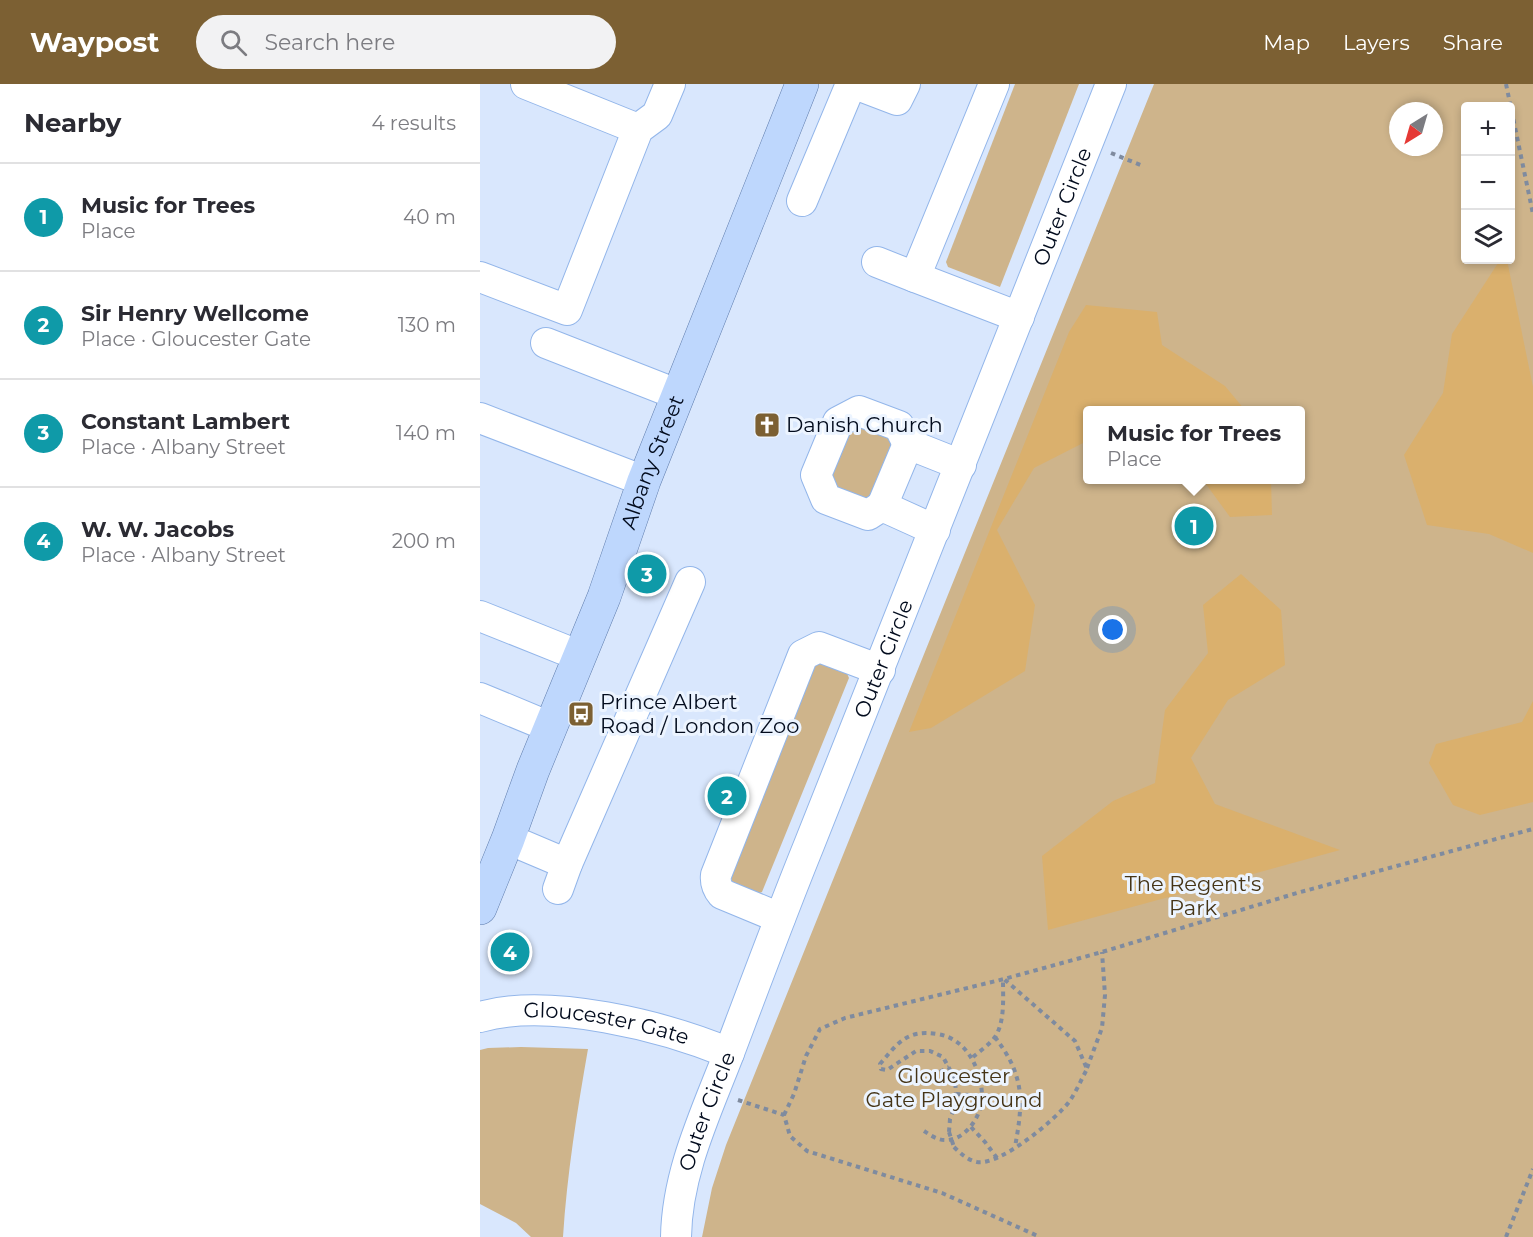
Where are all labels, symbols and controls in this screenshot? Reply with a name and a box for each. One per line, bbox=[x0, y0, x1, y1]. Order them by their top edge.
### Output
search box bbox=[196, 15, 616, 69]
text: Waypost bbox=[30, 25, 160, 59]
icon: search bbox=[217, 26, 250, 59]
text: Search here bbox=[265, 29, 395, 56]
text: Map bbox=[1263, 30, 1310, 55]
text: Layers bbox=[1343, 30, 1410, 55]
text: Share bbox=[1443, 30, 1503, 55]
north arrow bbox=[1389, 102, 1443, 156]
map controls bbox=[1461, 102, 1515, 264]
button: + bbox=[1461, 102, 1515, 156]
text: Nearby bbox=[24, 107, 121, 139]
text: 4 results bbox=[371, 111, 456, 135]
street label: Outer Circle bbox=[1028, 144, 1097, 270]
button: − bbox=[1461, 156, 1515, 210]
text: Music for Trees bbox=[81, 192, 255, 219]
text: 1 bbox=[40, 205, 47, 229]
text: 40 m bbox=[403, 205, 456, 229]
button: layers bbox=[1461, 210, 1515, 264]
text: Place bbox=[81, 219, 136, 243]
text: Sir Henry Wellcome bbox=[81, 300, 309, 327]
text: 2 bbox=[38, 313, 49, 337]
text: 130 m bbox=[398, 313, 456, 337]
text: Place · Gloucester Gate bbox=[81, 327, 311, 351]
street label: Albany Street bbox=[615, 391, 689, 532]
popup bbox=[1083, 406, 1305, 484]
text: Constant Lambert bbox=[81, 408, 290, 435]
church icon: Danish Church bbox=[752, 410, 782, 440]
place label: Danish Church bbox=[786, 412, 943, 437]
text: Music for Trees bbox=[1107, 420, 1281, 447]
text: 3 bbox=[38, 421, 49, 445]
text: 140 m bbox=[396, 421, 456, 445]
text: Place · Albany Street bbox=[81, 435, 286, 459]
text: Place bbox=[1107, 447, 1162, 471]
pin: 1 bbox=[1174, 504, 1214, 548]
text: W. W. Jacobs bbox=[81, 516, 234, 543]
text: 4 bbox=[37, 529, 50, 553]
text: 200 m bbox=[392, 529, 456, 553]
text: Place · Albany Street bbox=[81, 543, 286, 567]
pin: 3 bbox=[628, 552, 666, 596]
street label: Outer Circle bbox=[848, 596, 918, 721]
your location bbox=[1098, 615, 1127, 644]
place label: Prince Albert Road / London Zoo bbox=[600, 689, 799, 738]
bus stop icon: Prince Albert Road / London Zoo bbox=[566, 699, 596, 729]
pin: 2 bbox=[708, 774, 746, 818]
park label: The Regent's Park bbox=[1125, 871, 1261, 920]
pin: 4 bbox=[490, 930, 530, 974]
street label: Gloucester Gate bbox=[523, 997, 692, 1050]
street label: Outer Circle bbox=[673, 1048, 740, 1174]
park label: Gloucester Gate Playground bbox=[866, 1063, 1042, 1112]

